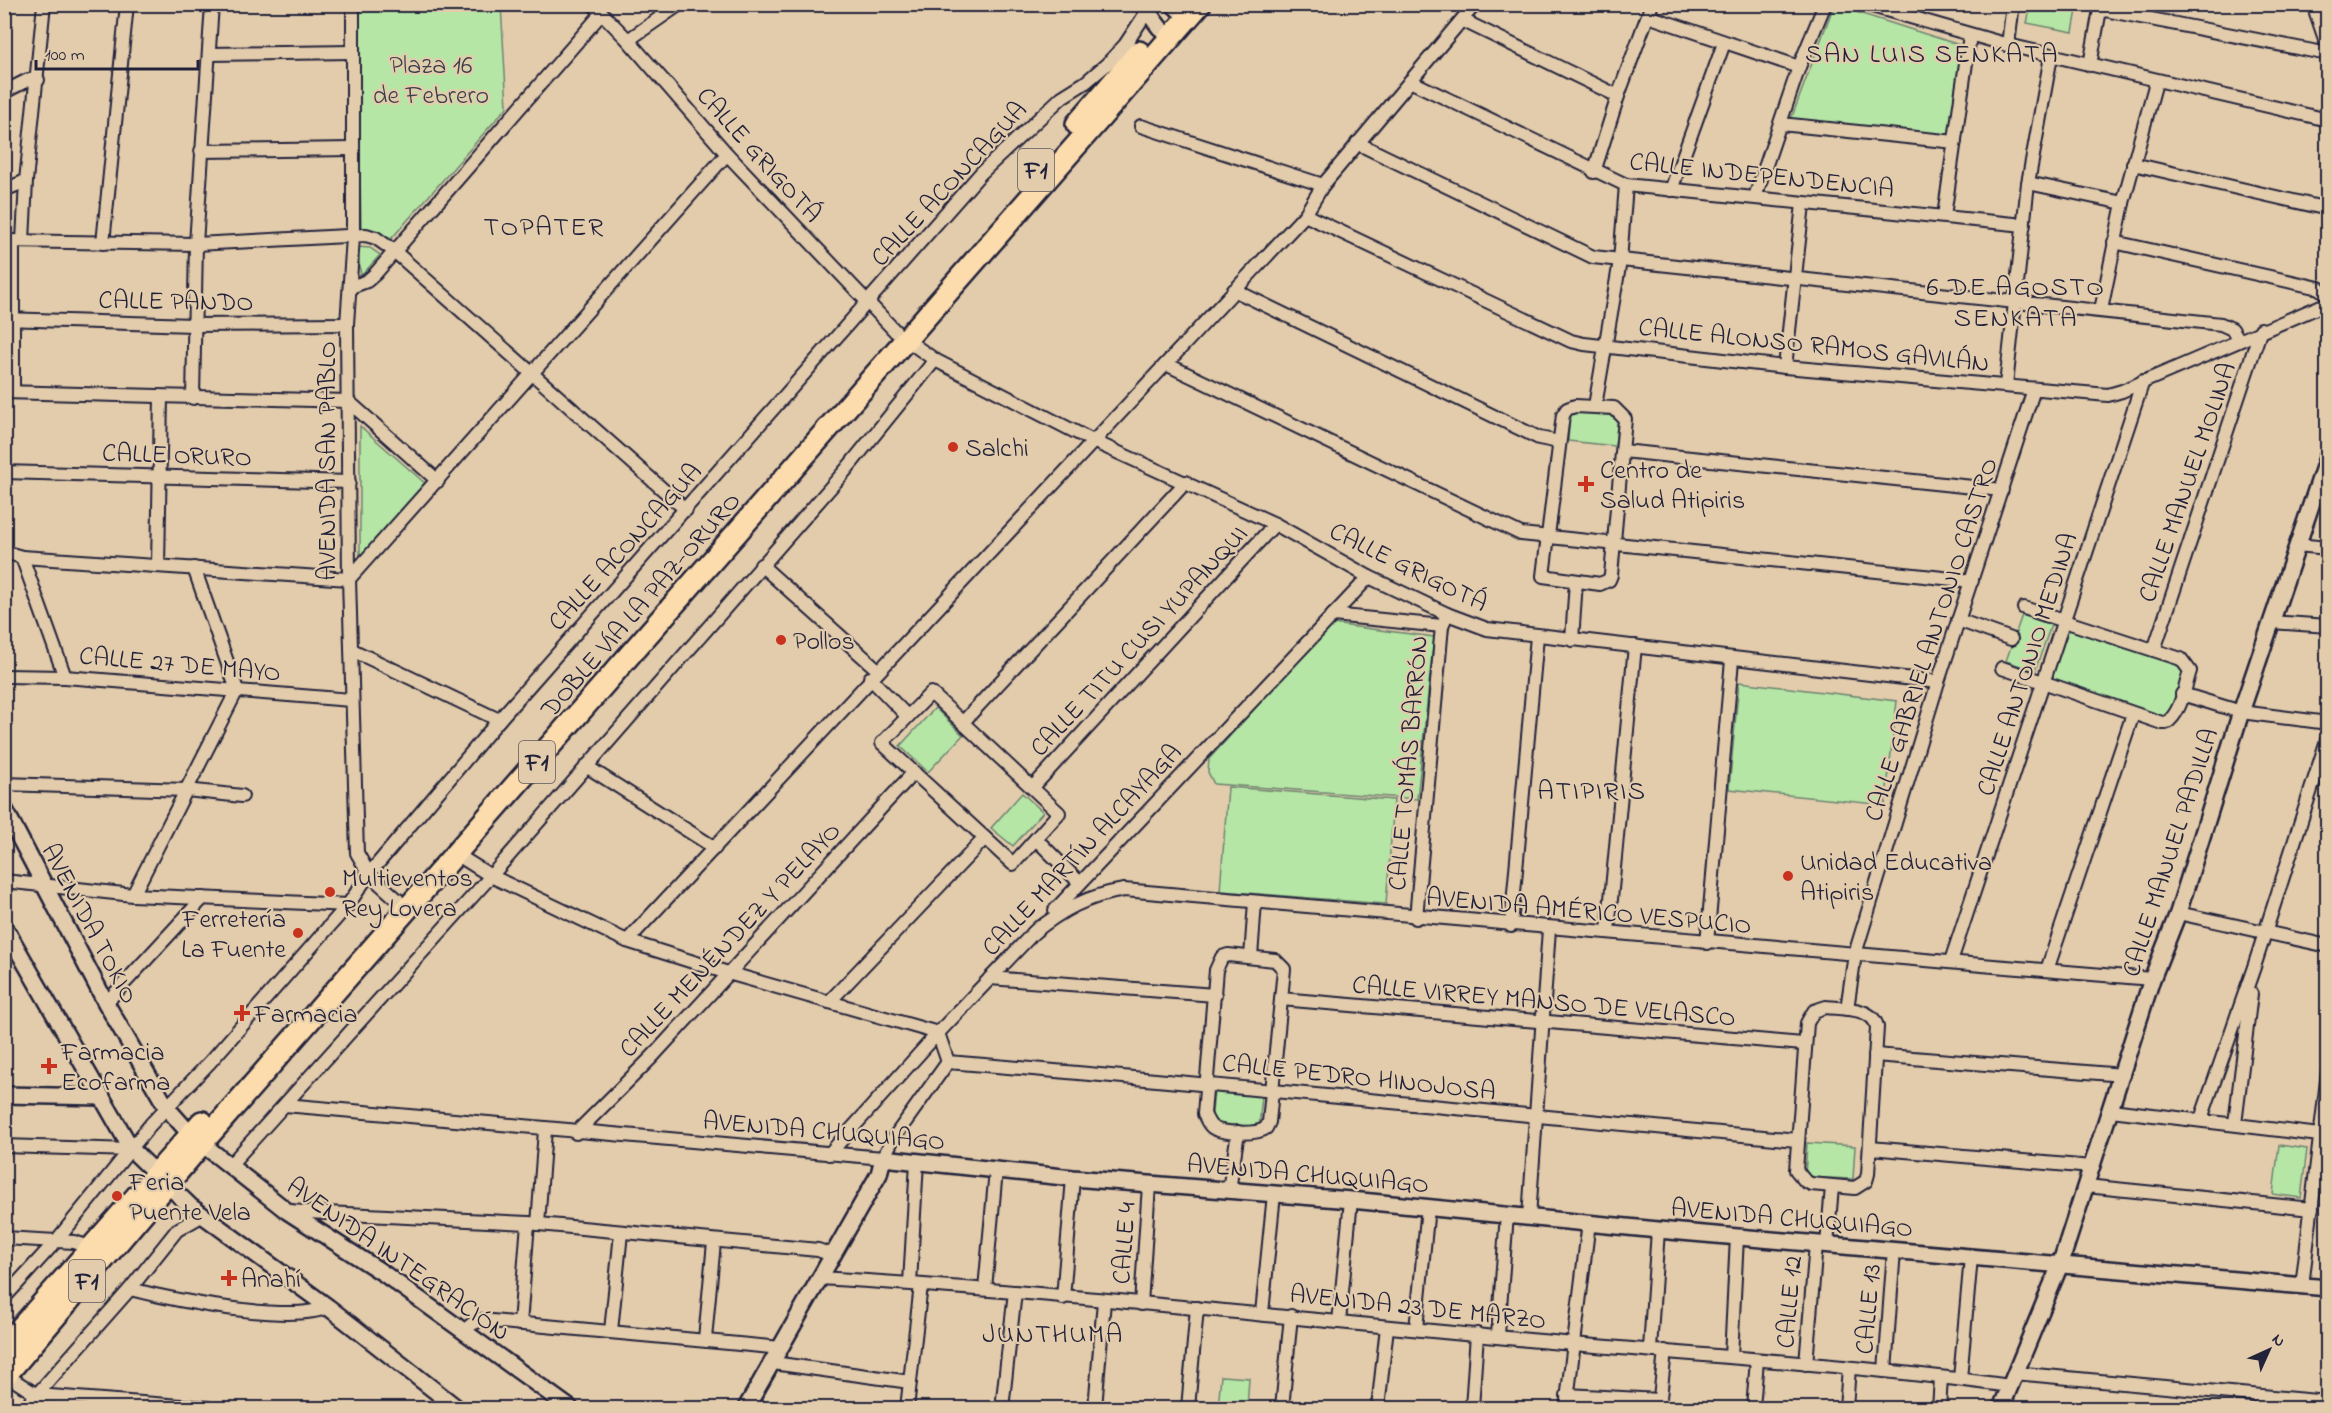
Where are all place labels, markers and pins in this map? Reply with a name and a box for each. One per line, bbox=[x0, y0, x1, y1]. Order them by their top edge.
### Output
place label: Salchi bbox=[965, 431, 1029, 469]
marker: Salchi bbox=[946, 440, 960, 454]
place label: Centro de Salud Atipiris bbox=[1600, 453, 1745, 521]
marker: Centro de Salud Atipiris bbox=[1577, 475, 1595, 493]
place label: Pollos bbox=[793, 624, 855, 662]
marker: Pollos bbox=[774, 633, 788, 647]
place label: Unidad Educativa Atipiris bbox=[1800, 845, 1992, 913]
place label: Multieventos Rey Lovera bbox=[342, 861, 473, 929]
marker: Unidad Educativa Atipiris bbox=[1781, 869, 1795, 883]
marker: Multieventos Rey Lovera bbox=[323, 885, 337, 899]
place label: Ferretería La Fuente bbox=[181, 902, 286, 970]
marker: Ferretería La Fuente bbox=[291, 926, 305, 940]
place label: Farmacia bbox=[253, 997, 357, 1035]
marker: Farmacia bbox=[235, 1006, 249, 1020]
place label: Farmacia Ecofarma bbox=[60, 1035, 170, 1103]
marker: Farmacia Ecofarma bbox=[42, 1059, 56, 1073]
place label: Feria Puente Vela bbox=[128, 1165, 251, 1233]
marker: Feria Puente Vela bbox=[110, 1189, 124, 1203]
place label: Anahí bbox=[241, 1262, 301, 1300]
marker: Anahí bbox=[222, 1271, 236, 1285]

